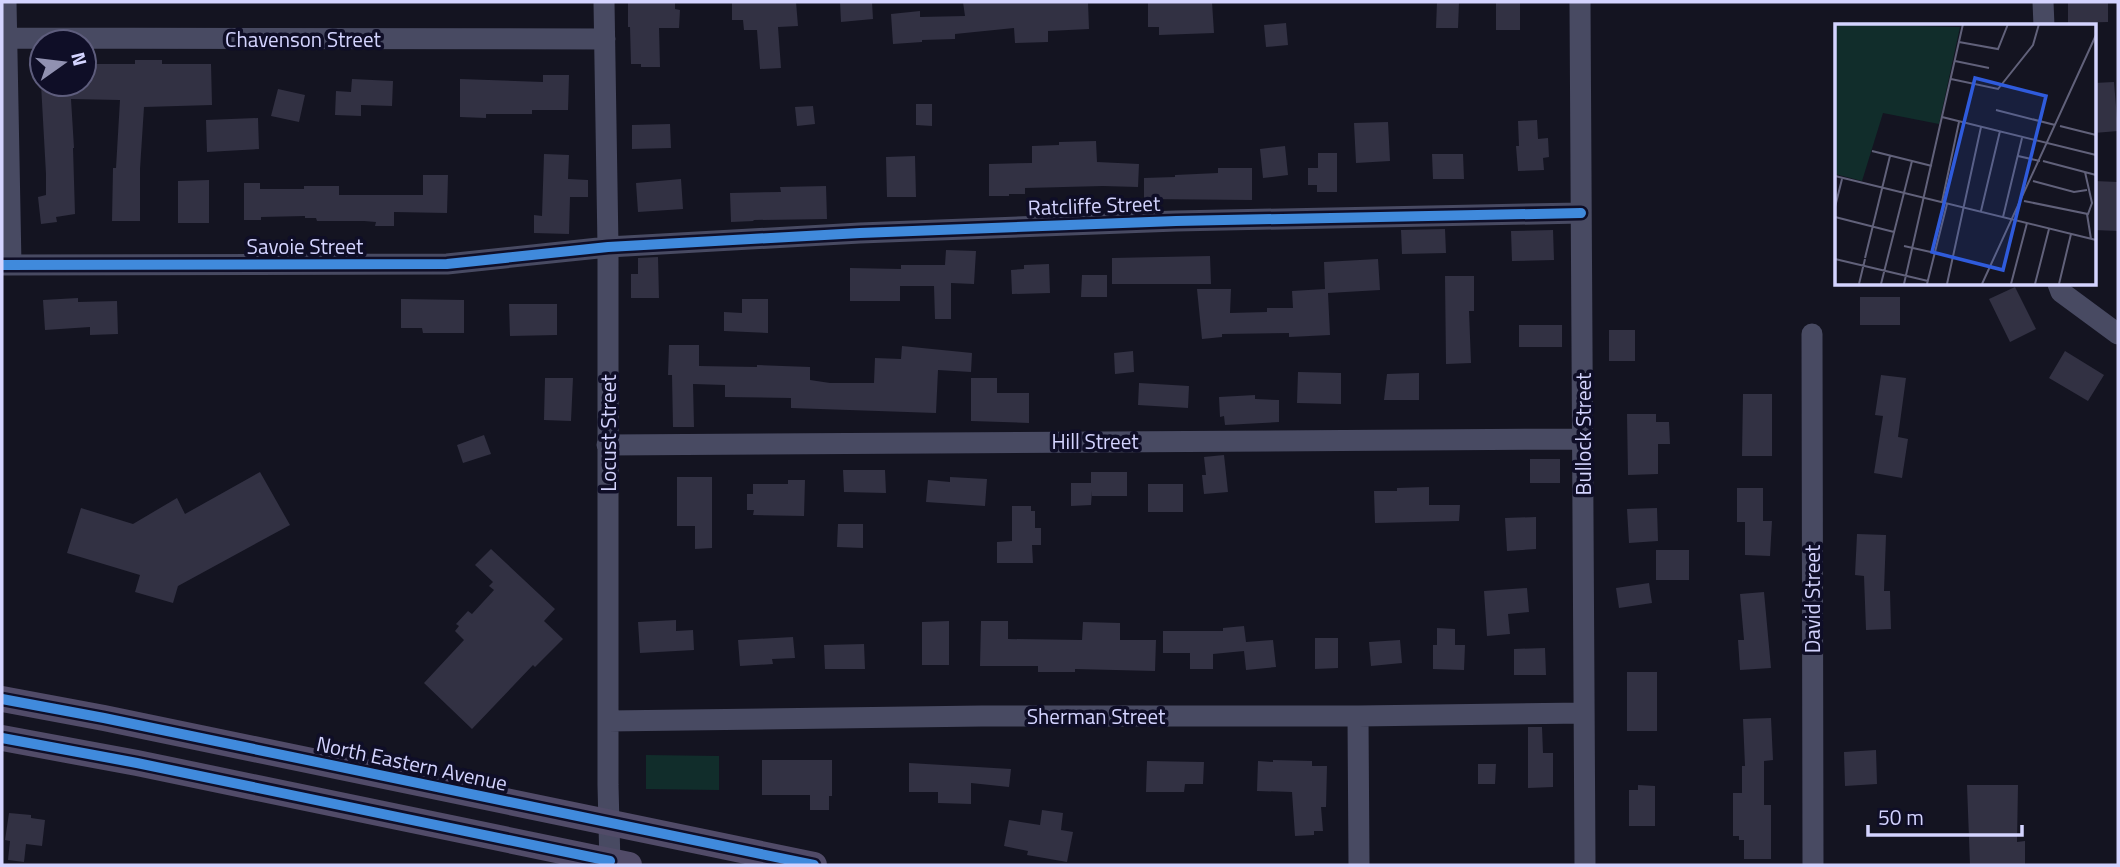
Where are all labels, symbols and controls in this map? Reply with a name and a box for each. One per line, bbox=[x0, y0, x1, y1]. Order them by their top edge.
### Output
street label: Chavenson Street bbox=[225, 23, 382, 55]
inset map bbox=[1835, 24, 2096, 285]
north arrow bbox=[28, 28, 98, 98]
text: N bbox=[64, 49, 96, 69]
street label: Ratcliffe Street bbox=[1027, 187, 1161, 223]
street label: Savoie Street bbox=[247, 230, 364, 262]
street label: Bullock Street bbox=[1567, 372, 1599, 495]
street label: Locust Street bbox=[592, 374, 624, 492]
street label: Hill Street bbox=[1051, 425, 1139, 457]
street label: David Street bbox=[1796, 544, 1828, 653]
street label: Sherman Street bbox=[1027, 700, 1166, 732]
street label: North Eastern Avenue bbox=[314, 727, 510, 799]
scale bar bbox=[1868, 794, 2022, 838]
text: 50 m bbox=[1878, 801, 1924, 833]

